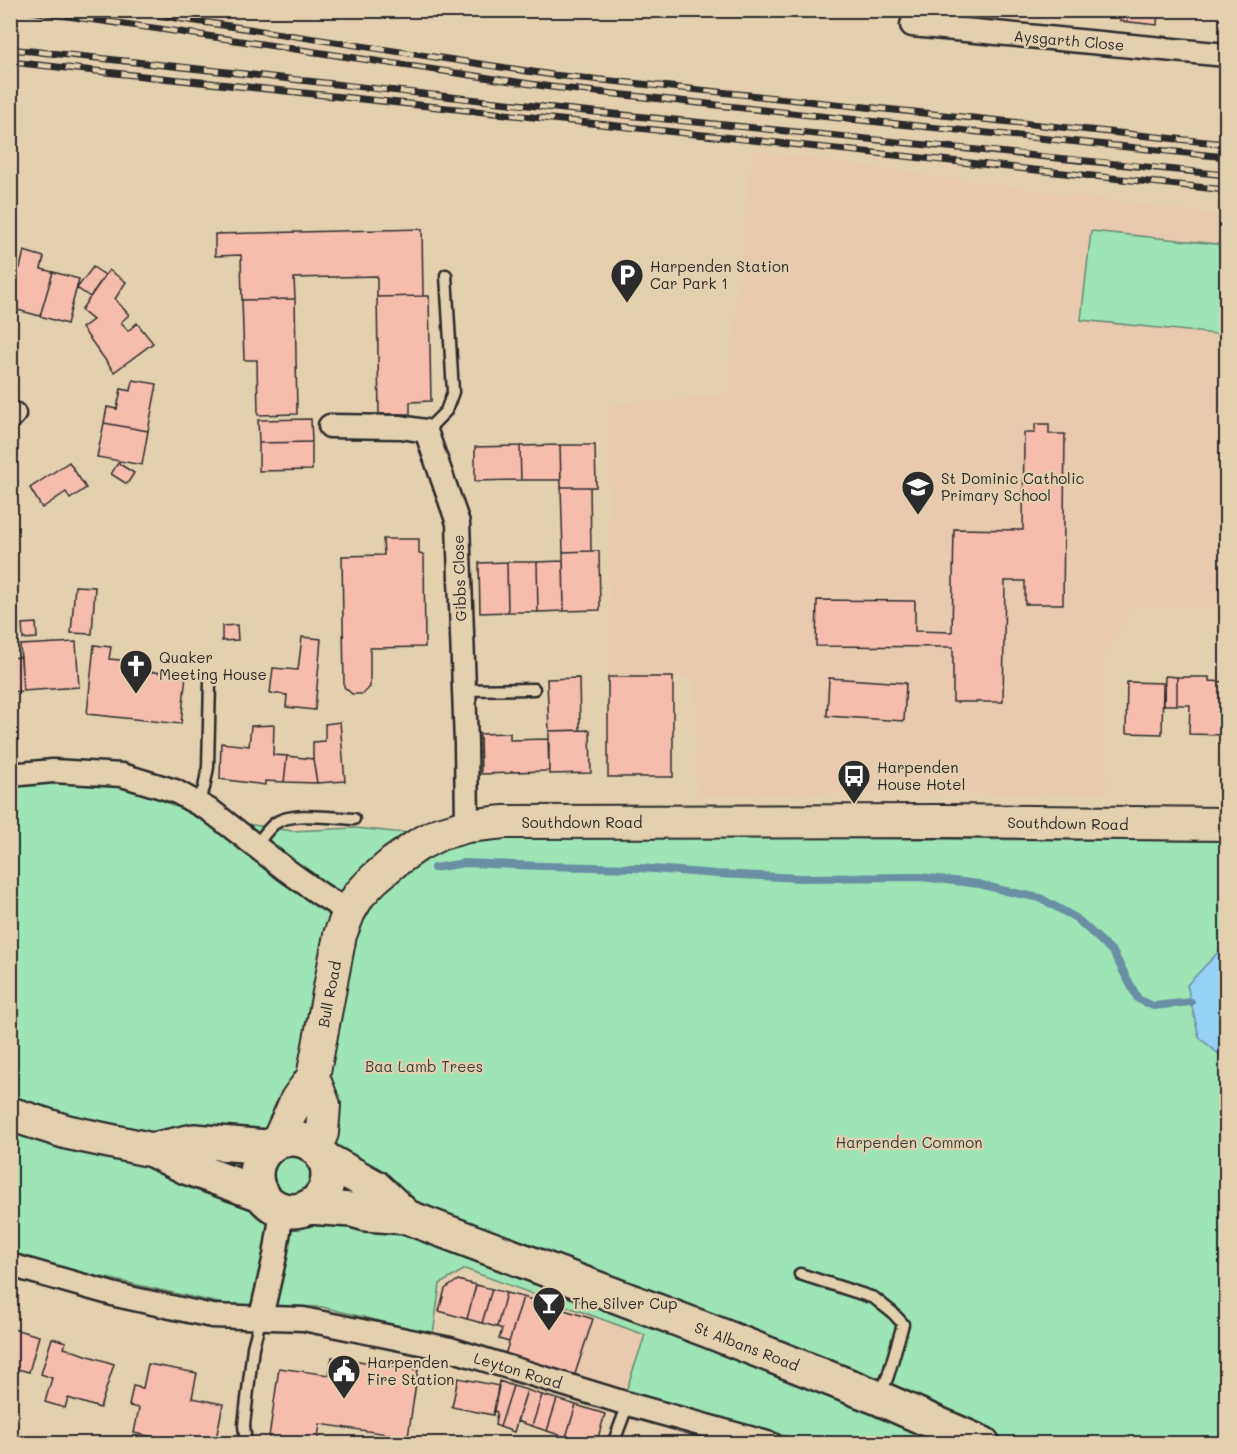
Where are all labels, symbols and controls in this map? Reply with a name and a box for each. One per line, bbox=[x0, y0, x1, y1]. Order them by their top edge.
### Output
street label: Aysgarth Close bbox=[1013, 25, 1125, 55]
place label: Harpenden Station Car Park 1 bbox=[650, 256, 789, 293]
parking icon: Harpenden Station Car Park 1 bbox=[609, 257, 645, 304]
place label: St Dominic Catholic Primary School bbox=[941, 468, 1084, 505]
school or university icon: St Dominic Catholic Primary School bbox=[900, 469, 936, 516]
street label: Gibbs Close bbox=[447, 534, 471, 622]
place label: Quaker Meeting House bbox=[159, 647, 267, 684]
church icon: Quaker Meeting House bbox=[118, 648, 154, 695]
place label: Harpenden House Hotel bbox=[877, 757, 965, 794]
bus stop icon: Harpenden House Hotel bbox=[836, 758, 872, 805]
street label: Southdown Road bbox=[521, 812, 643, 832]
street label: Southdown Road bbox=[1007, 812, 1129, 834]
street label: Bull Road bbox=[313, 959, 345, 1029]
park label: Baa Lamb Trees bbox=[365, 1056, 483, 1076]
park label: Harpenden Common bbox=[835, 1132, 983, 1152]
bar icon: The Silver Cup bbox=[531, 1285, 567, 1332]
place label: The Silver Cup bbox=[572, 1293, 677, 1313]
street label: St Albans Road bbox=[692, 1317, 802, 1375]
street label: Leyton Road bbox=[472, 1347, 564, 1393]
place label: Harpenden Fire Station bbox=[367, 1352, 454, 1389]
public building icon: Harpenden Fire Station bbox=[326, 1353, 362, 1400]

